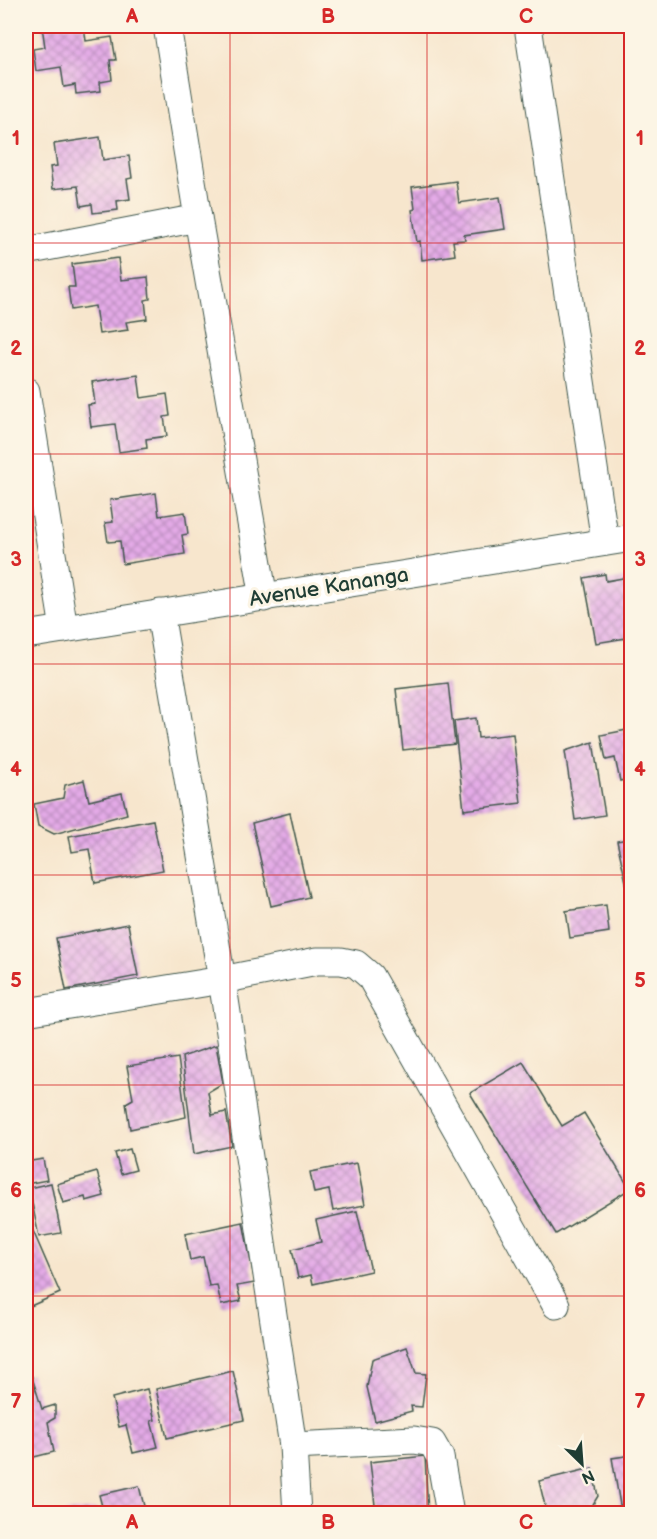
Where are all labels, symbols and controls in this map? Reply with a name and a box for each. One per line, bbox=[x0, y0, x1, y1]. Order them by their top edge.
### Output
text: A bbox=[125, 5, 139, 29]
text: B bbox=[321, 5, 335, 29]
text: C bbox=[519, 5, 533, 29]
text: 1 bbox=[12, 127, 20, 151]
text: 1 bbox=[636, 127, 644, 151]
text: 2 bbox=[10, 337, 22, 361]
text: 2 bbox=[634, 337, 646, 361]
text: 3 bbox=[10, 548, 22, 572]
text: 3 bbox=[634, 548, 646, 572]
street label: Avenue Kananga bbox=[248, 562, 410, 612]
text: 4 bbox=[10, 758, 22, 782]
text: 4 bbox=[634, 758, 646, 782]
text: 5 bbox=[10, 969, 22, 993]
text: 5 bbox=[634, 969, 646, 993]
text: 6 bbox=[10, 1179, 22, 1203]
text: 6 bbox=[634, 1179, 646, 1203]
text: 7 bbox=[10, 1390, 22, 1414]
text: 7 bbox=[634, 1390, 646, 1414]
north arrow bbox=[552, 1434, 612, 1494]
text: N bbox=[578, 1465, 597, 1487]
text: A bbox=[125, 1511, 139, 1535]
text: B bbox=[321, 1511, 335, 1535]
text: C bbox=[519, 1511, 533, 1535]

